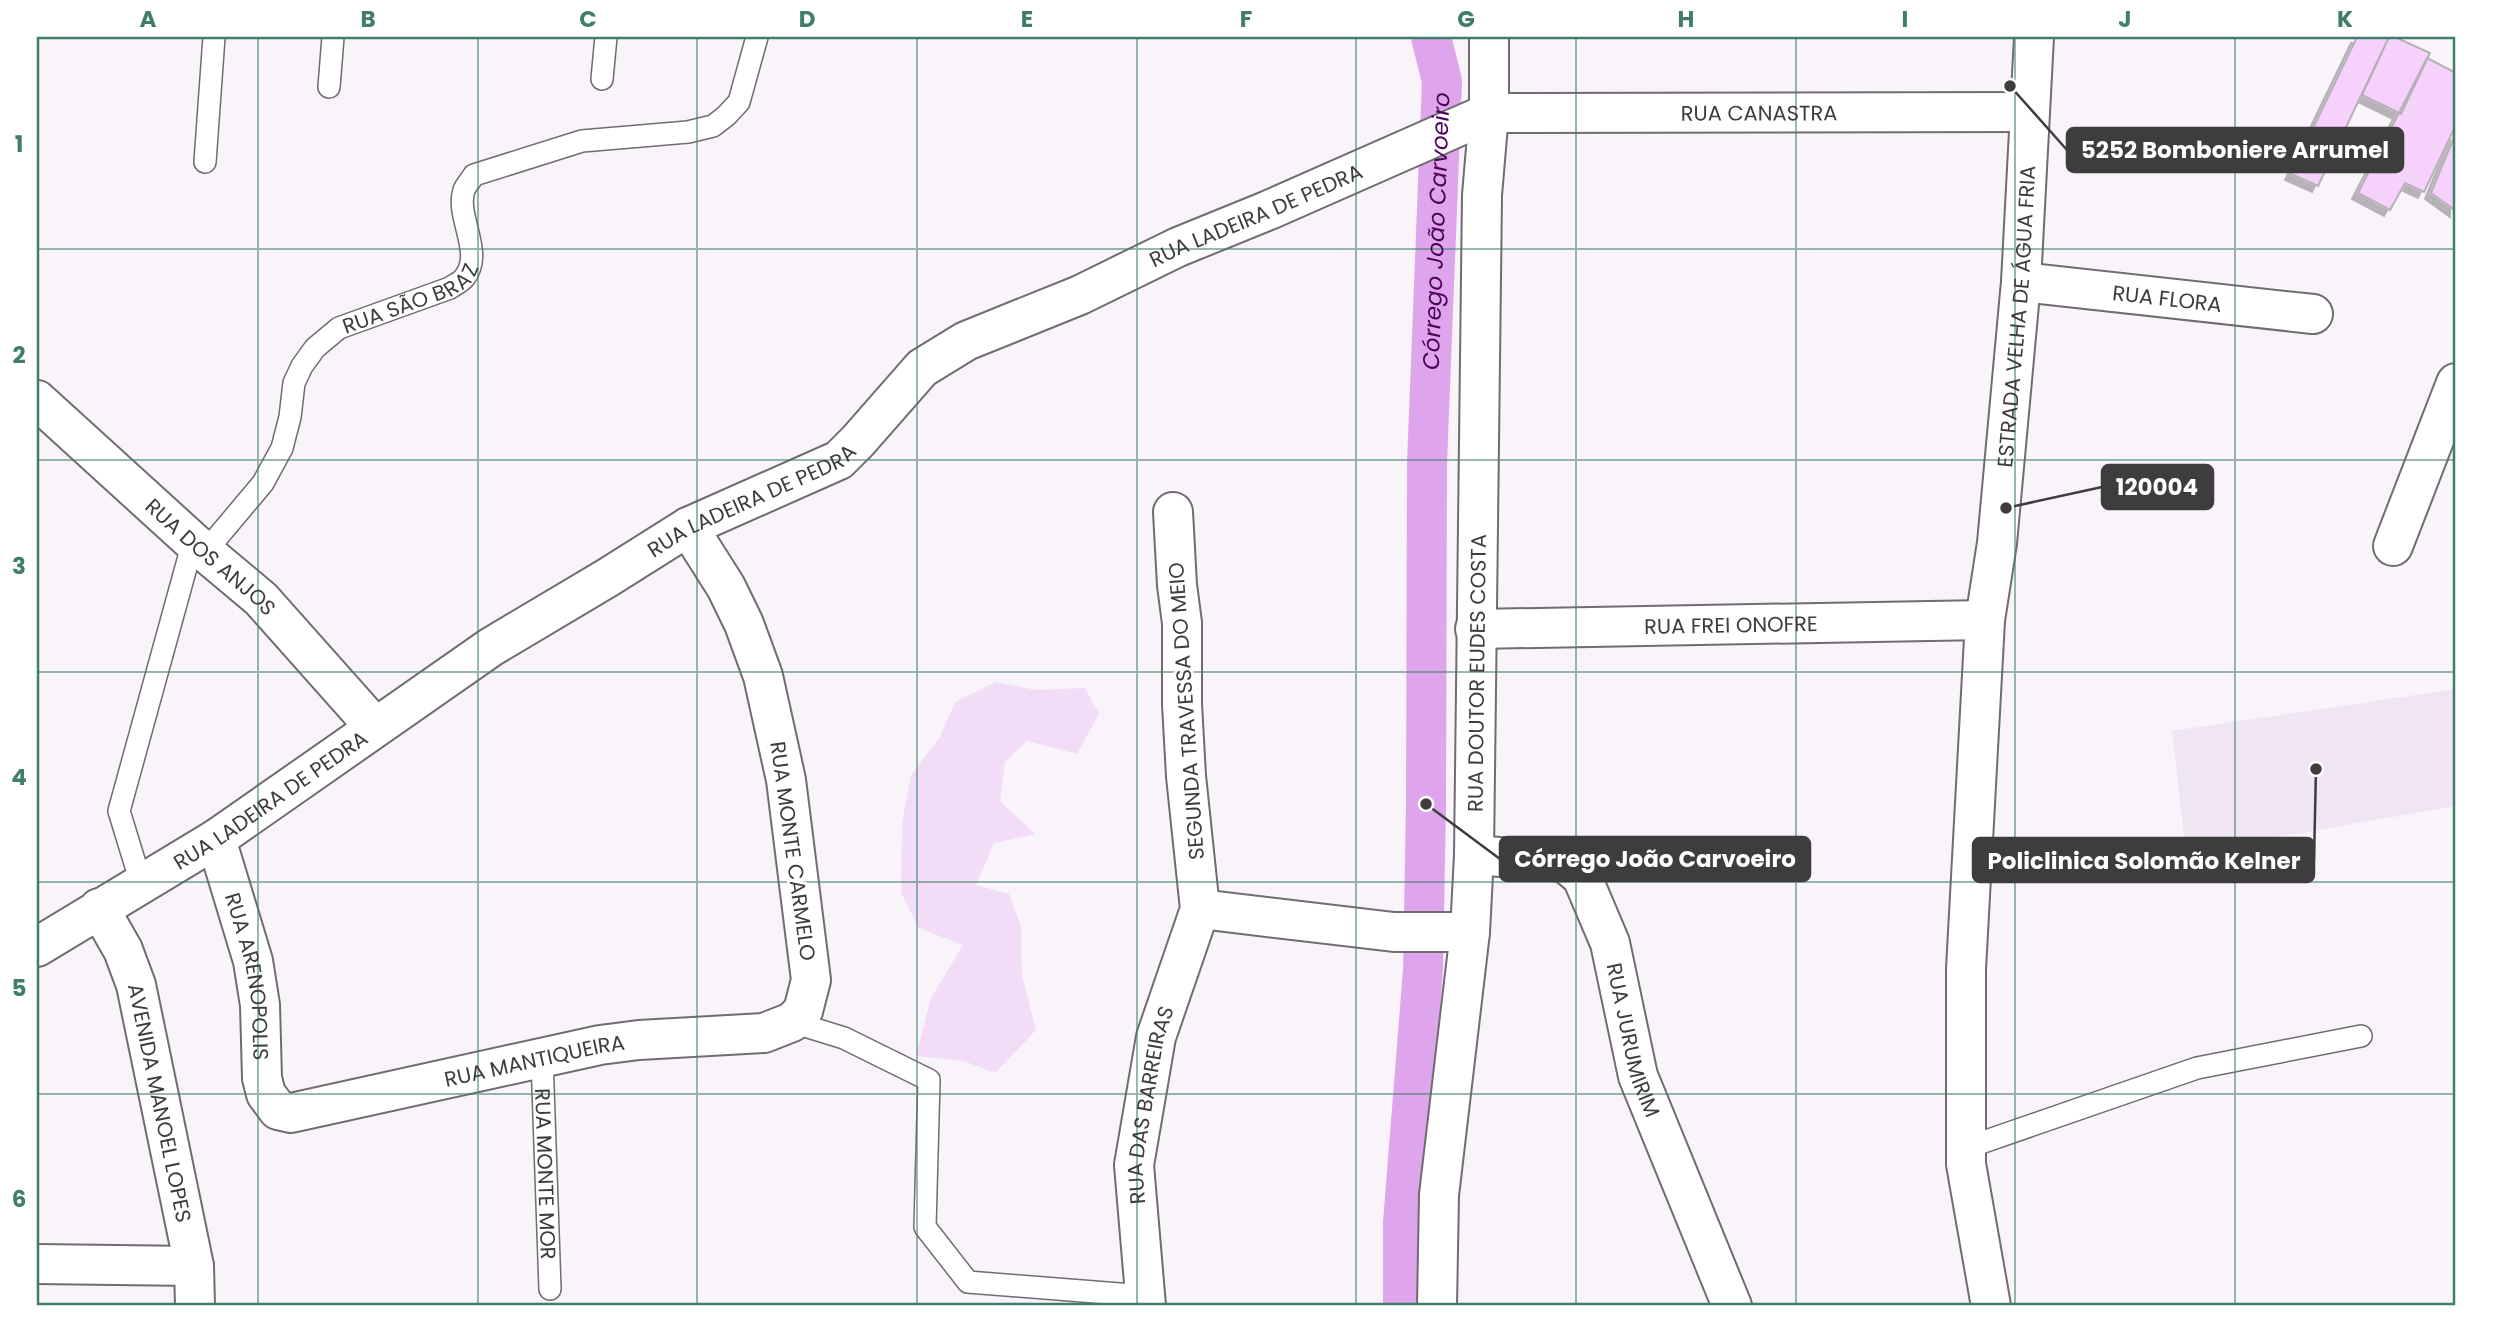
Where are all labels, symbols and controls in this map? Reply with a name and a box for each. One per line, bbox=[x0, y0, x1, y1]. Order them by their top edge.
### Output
text: A bbox=[140, 3, 157, 35]
text: B bbox=[360, 3, 376, 35]
text: C bbox=[579, 3, 597, 35]
text: D bbox=[799, 3, 815, 35]
text: E bbox=[1021, 3, 1033, 35]
text: F bbox=[1240, 3, 1252, 35]
text: G bbox=[1457, 3, 1475, 35]
text: H bbox=[1678, 3, 1694, 35]
text: I bbox=[1902, 3, 1908, 35]
text: J bbox=[2118, 3, 2132, 35]
text: K bbox=[2337, 3, 2353, 35]
water label: Córrego João Carvoeiro bbox=[1415, 91, 1458, 371]
street label: RUA CANASTRA bbox=[1681, 98, 1837, 127]
text: 1 bbox=[15, 128, 23, 160]
callout: 5252 Bomboniere Arrumel bbox=[2067, 128, 2403, 172]
text: 5252 Bomboniere Arrumel bbox=[2081, 134, 2389, 166]
street label: RUA LADEIRA DE PEDRA bbox=[1144, 156, 1367, 273]
street label: ESTRADA VELHA DE ÁGUA FRIA bbox=[1990, 165, 2042, 469]
street label: RUA SÃO BRAZ bbox=[338, 259, 485, 340]
street label: RUA FLORA bbox=[2111, 278, 2223, 318]
text: 2 bbox=[12, 339, 26, 371]
street label: RUA LADEIRA DE PEDRA bbox=[642, 437, 862, 564]
callout: 120004 bbox=[2102, 465, 2213, 509]
text: 120004 bbox=[2116, 471, 2198, 503]
street label: RUA DOS ANJOS bbox=[139, 491, 283, 621]
street label: RUA DOUTOR EUDES COSTA bbox=[1460, 534, 1492, 812]
text: 3 bbox=[12, 550, 26, 582]
street label: SEGUNDA TRAVESSA DO MEIO bbox=[1161, 561, 1211, 861]
street label: RUA FREI ONOFRE bbox=[1644, 608, 1818, 641]
street label: RUA LADEIRA DE PEDRA bbox=[168, 723, 373, 876]
street label: RUA MONTE CARMELO bbox=[763, 739, 823, 963]
text: 4 bbox=[11, 761, 27, 793]
callout: Córrego João Carvoeiro bbox=[1500, 837, 1810, 881]
callout: Policlinica Solomão Kelner bbox=[1973, 838, 2314, 882]
text: Córrego João Carvoeiro bbox=[1514, 843, 1796, 875]
text: Policlinica Solomão Kelner bbox=[1988, 845, 2301, 877]
street label: RUA ARENOPOLIS bbox=[219, 889, 276, 1061]
street label: RUA JURUMIRIM bbox=[1600, 960, 1668, 1121]
text: 5 bbox=[12, 972, 26, 1004]
street label: AVENIDA MANOEL LOPES bbox=[121, 981, 199, 1225]
street label: RUA DAS BARREIRAS bbox=[1119, 1002, 1180, 1205]
street label: RUA MANTIQUEIRA bbox=[441, 1027, 626, 1093]
street label: RUA MONTE MOR bbox=[529, 1088, 563, 1260]
text: 6 bbox=[12, 1183, 26, 1215]

